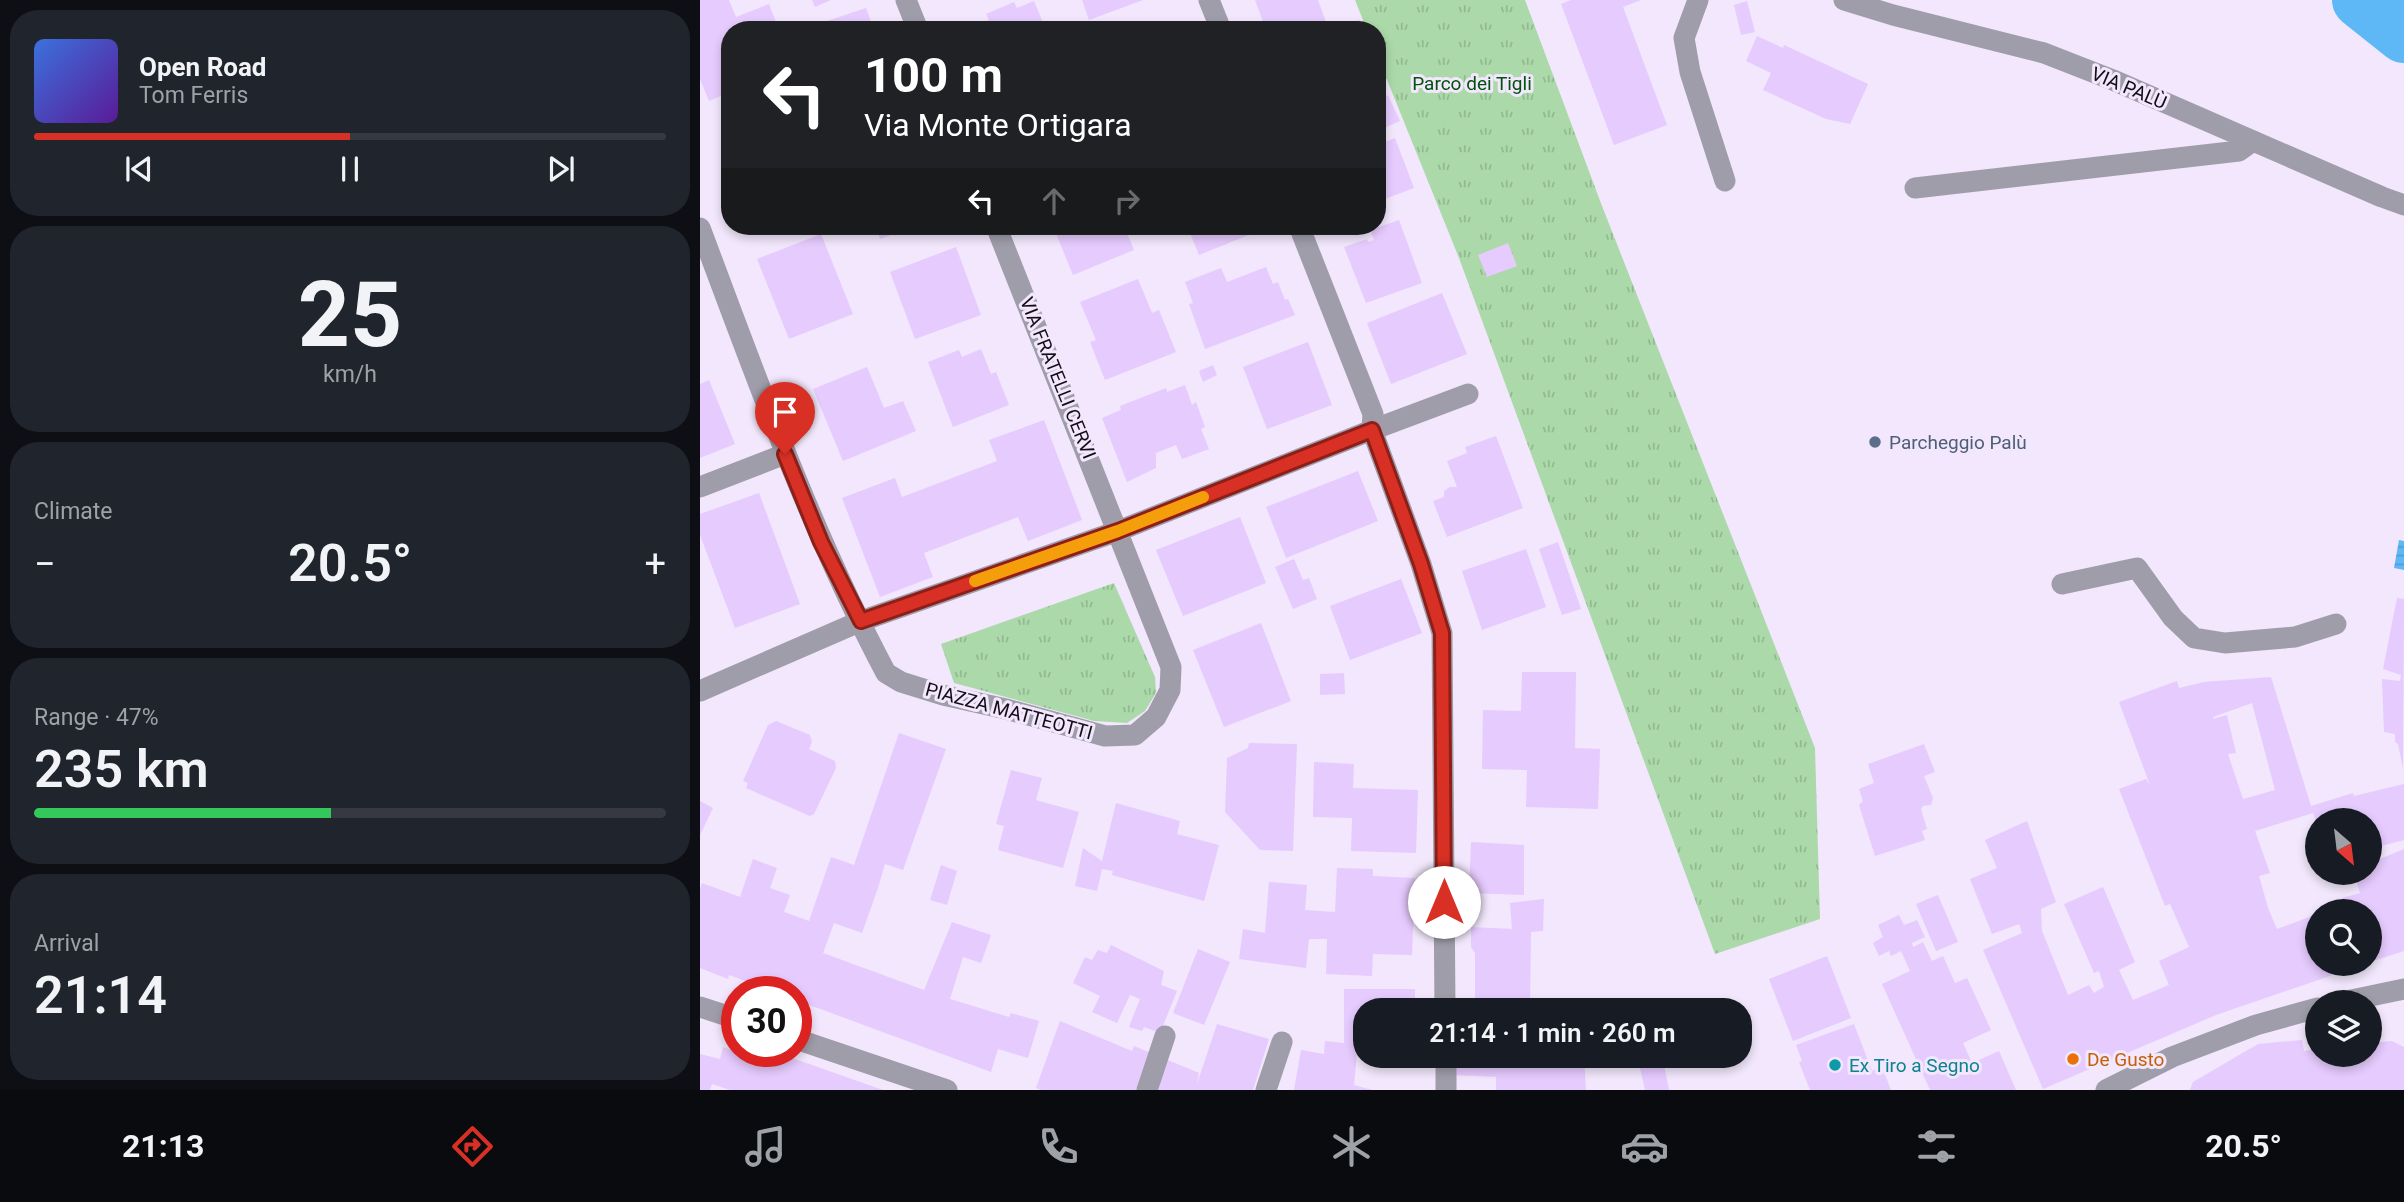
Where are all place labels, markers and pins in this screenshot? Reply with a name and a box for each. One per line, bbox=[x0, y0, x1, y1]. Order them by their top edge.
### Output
pin bbox=[755, 382, 815, 454]
place label: Parcheggio Palù bbox=[1889, 431, 2027, 454]
marker: Parcheggio Palù bbox=[1867, 434, 1883, 450]
place label: De Gusto bbox=[2087, 1048, 2164, 1071]
marker: De Gusto bbox=[2065, 1051, 2081, 1067]
place label: Ex Tiro a Segno bbox=[1849, 1054, 1980, 1077]
marker: Ex Tiro a Segno bbox=[1827, 1057, 1843, 1073]

